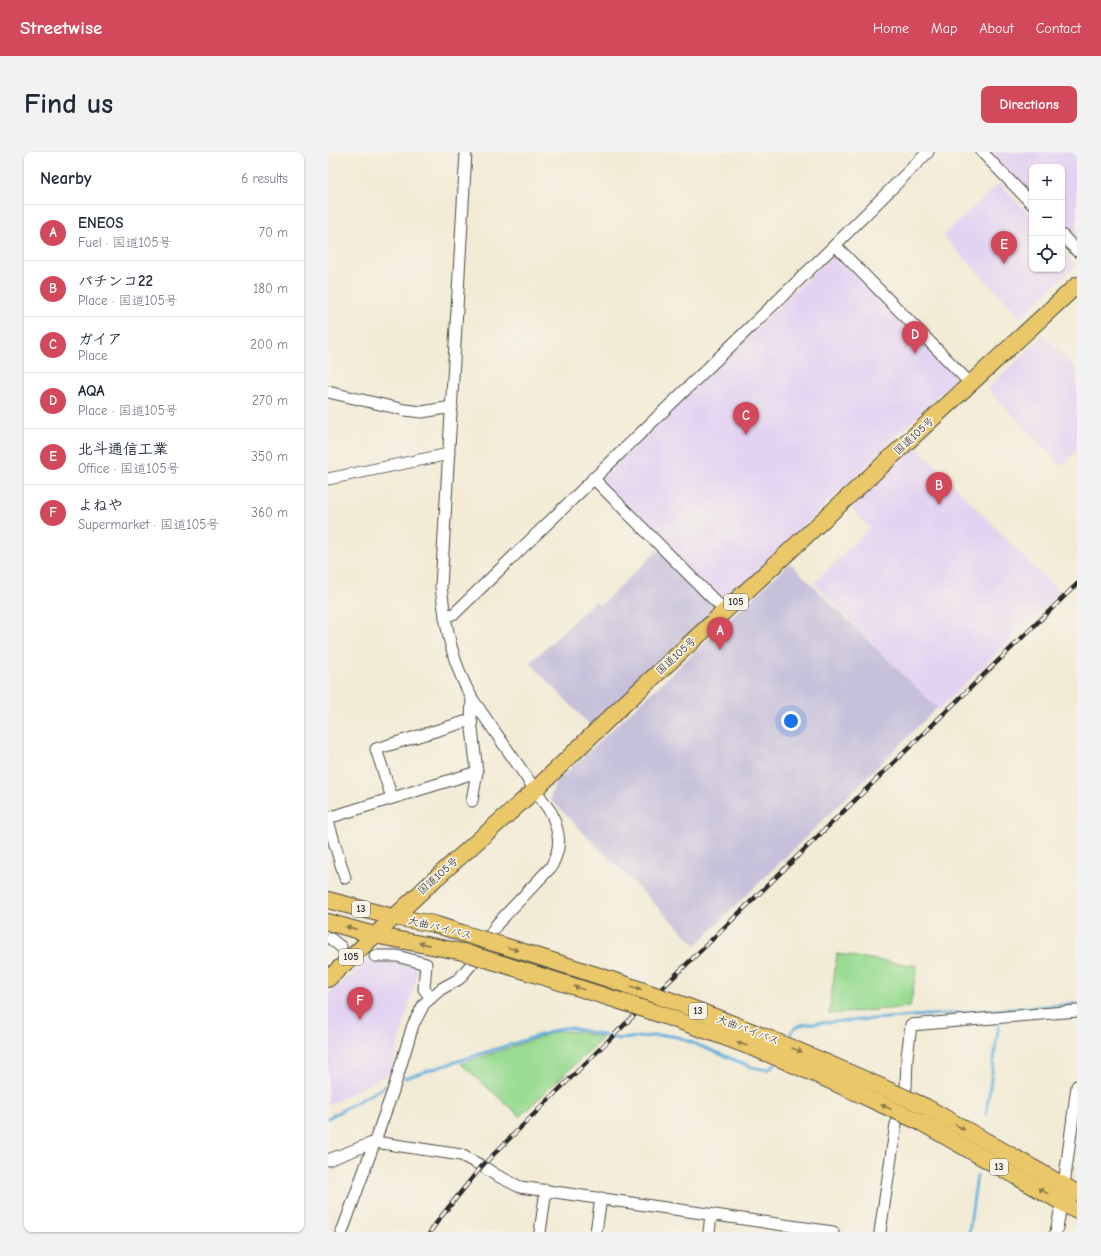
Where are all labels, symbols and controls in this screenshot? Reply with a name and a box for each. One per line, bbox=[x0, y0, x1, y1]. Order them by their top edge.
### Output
text: Streetwise bbox=[20, 17, 102, 39]
text: Home bbox=[873, 20, 909, 37]
text: Map bbox=[931, 20, 957, 37]
text: About bbox=[979, 20, 1014, 37]
text: Contact bbox=[1036, 20, 1081, 37]
button: Directions bbox=[981, 86, 1077, 123]
text: Find us bbox=[24, 88, 113, 120]
map controls bbox=[1029, 164, 1065, 272]
button: + bbox=[1029, 164, 1065, 200]
text: Nearby bbox=[40, 169, 91, 188]
text: 6 results bbox=[241, 171, 288, 186]
button: − bbox=[1029, 200, 1065, 236]
text: ENEOS bbox=[78, 214, 123, 232]
text: A bbox=[49, 225, 57, 240]
text: 70 m bbox=[259, 225, 288, 240]
pin: E bbox=[991, 231, 1017, 264]
text: Fuel · 国道105号 bbox=[78, 235, 172, 250]
button: locate bbox=[1029, 236, 1065, 272]
text: パチンコ22 bbox=[78, 272, 153, 290]
text: B bbox=[49, 281, 57, 296]
text: 180 m bbox=[253, 281, 288, 296]
text: Place · 国道105号 bbox=[78, 293, 178, 308]
pin: D bbox=[902, 321, 928, 354]
text: ガイア bbox=[78, 330, 122, 348]
text: C bbox=[49, 337, 57, 352]
text: 200 m bbox=[250, 337, 288, 352]
text: Place bbox=[78, 348, 108, 363]
text: AQA bbox=[78, 382, 105, 400]
text: D bbox=[49, 393, 57, 408]
text: 270 m bbox=[252, 393, 288, 408]
pin: C bbox=[733, 402, 759, 435]
text: Place · 国道105号 bbox=[78, 403, 178, 418]
street label: 国道105号 bbox=[891, 414, 937, 458]
text: 北斗通信工業 bbox=[78, 440, 168, 458]
text: E bbox=[49, 449, 57, 464]
text: 350 m bbox=[251, 449, 288, 464]
text: Office · 国道105号 bbox=[78, 461, 179, 476]
pin: B bbox=[926, 472, 952, 505]
text: よねや bbox=[78, 496, 123, 514]
text: F bbox=[49, 505, 57, 520]
text: 360 m bbox=[251, 505, 288, 520]
text: Supermarket · 国道105号 bbox=[78, 517, 219, 532]
road number: 105 bbox=[724, 594, 748, 610]
pin: A bbox=[707, 617, 733, 650]
street label: 国道105号 bbox=[653, 634, 699, 678]
your location bbox=[781, 711, 801, 731]
street label: 国道105号 bbox=[415, 854, 461, 898]
road number: 13 bbox=[352, 901, 370, 917]
street label: 大曲バイパス bbox=[407, 914, 473, 942]
one-way arrow bbox=[345, 925, 357, 931]
one-way arrow bbox=[418, 941, 431, 947]
one-way arrow bbox=[507, 946, 519, 952]
road number: 105 bbox=[339, 949, 363, 965]
one-way arrow bbox=[573, 985, 585, 991]
one-way arrow bbox=[631, 985, 643, 991]
pin: F bbox=[347, 987, 373, 1020]
road number: 13 bbox=[689, 1003, 707, 1019]
street label: 大曲バイパス bbox=[715, 1012, 781, 1048]
one-way arrow bbox=[735, 1041, 747, 1047]
one-way arrow bbox=[792, 1047, 804, 1053]
one-way arrow bbox=[881, 1104, 892, 1110]
one-way arrow bbox=[954, 1123, 966, 1130]
road number: 13 bbox=[990, 1159, 1008, 1175]
one-way arrow bbox=[1037, 1188, 1049, 1195]

